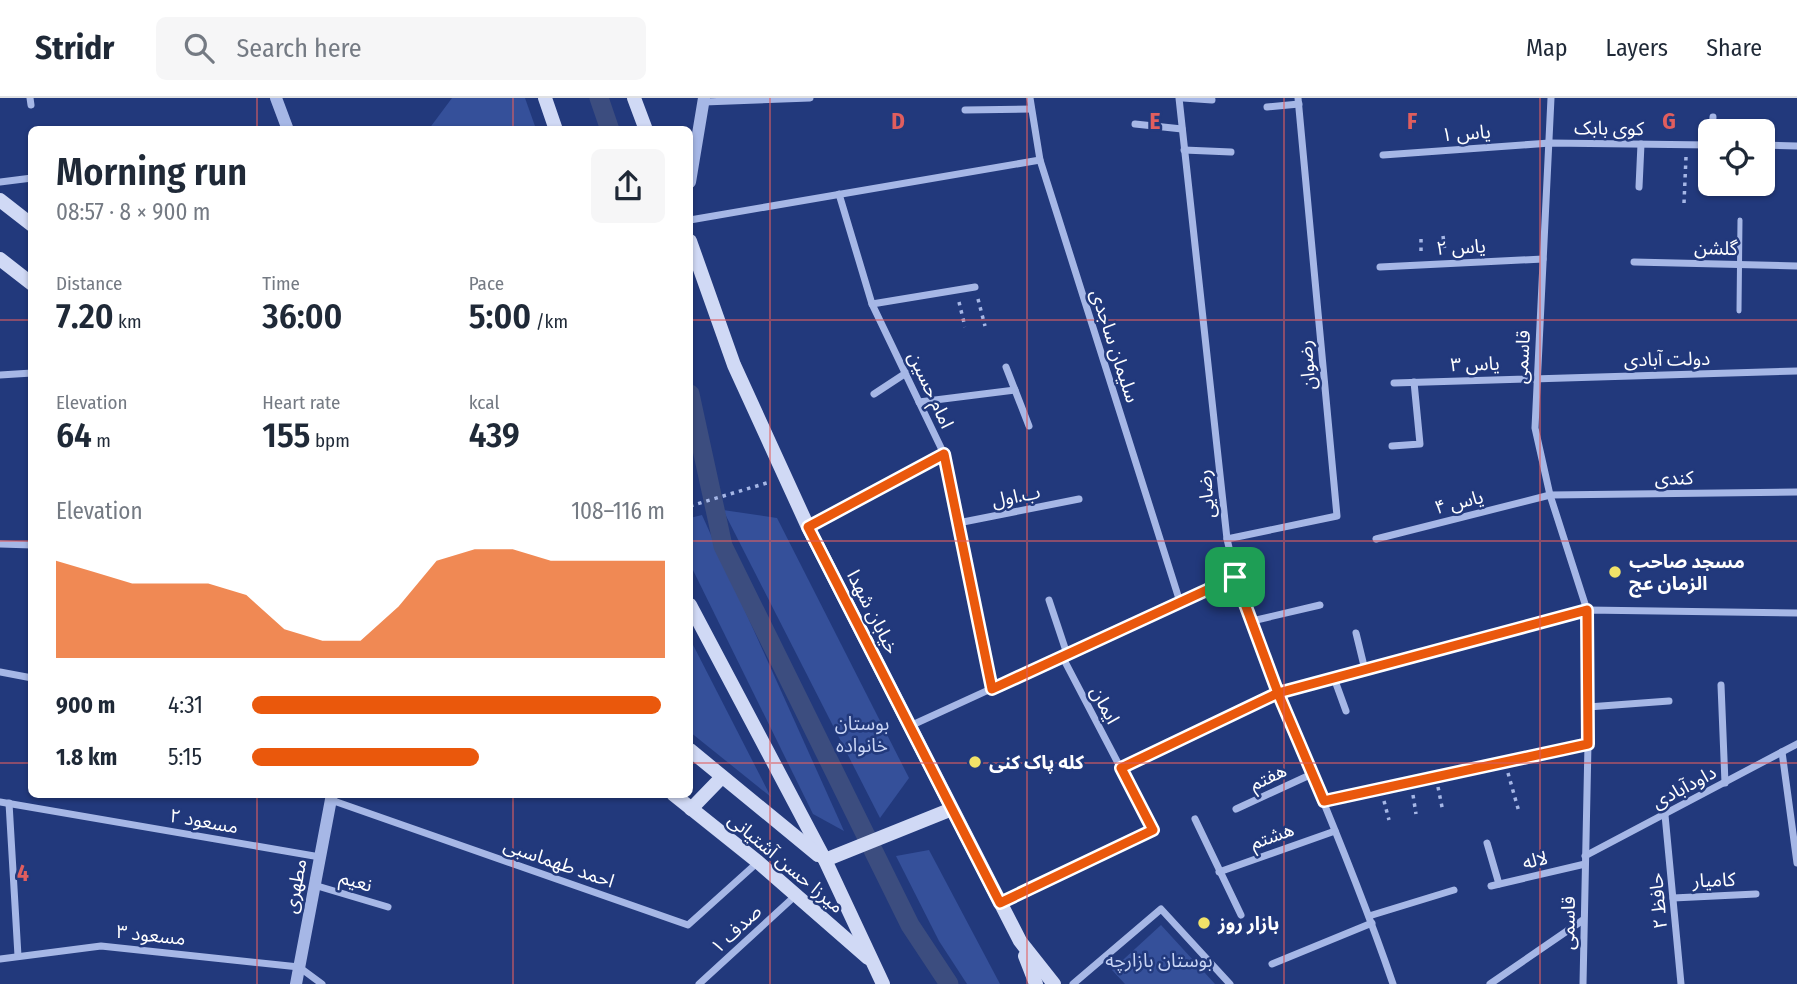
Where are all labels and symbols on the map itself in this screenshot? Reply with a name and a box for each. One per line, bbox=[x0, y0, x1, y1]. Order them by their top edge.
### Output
text: D bbox=[891, 107, 905, 135]
text: E bbox=[1150, 107, 1161, 135]
text: F bbox=[1407, 107, 1417, 135]
text: G bbox=[1662, 107, 1676, 135]
street label: کوی بابک bbox=[1574, 116, 1645, 140]
street label: یاس ۱ bbox=[1440, 120, 1492, 146]
street label: یاس ۲ bbox=[1436, 234, 1486, 260]
street label: گلشن bbox=[1694, 236, 1739, 260]
street label: سلیمان ساجدی bbox=[1086, 286, 1144, 406]
street label: قاسمی bbox=[1509, 329, 1535, 385]
street label: رضوان bbox=[1293, 339, 1321, 391]
street label: دولت آبادی bbox=[1624, 347, 1710, 371]
street label: امام حسین bbox=[901, 348, 959, 433]
street label: یاس ۳ bbox=[1450, 352, 1500, 376]
street label: کندی bbox=[1654, 466, 1695, 490]
street label: رضایی bbox=[1192, 469, 1220, 519]
street label: ب.اول bbox=[990, 480, 1042, 512]
street label: یاس ۴ bbox=[1432, 485, 1486, 519]
pin bbox=[1205, 547, 1265, 607]
place label: مسجد صاحب الزمان عج bbox=[1629, 550, 1745, 598]
marker: مسجد صاحب الزمان عج bbox=[1607, 564, 1623, 580]
street label: خیابان شهدا bbox=[842, 566, 904, 658]
street label: ایمان bbox=[1086, 682, 1124, 728]
park label: بوستان خانواده bbox=[835, 712, 889, 757]
place label: کله پاک کنی bbox=[989, 751, 1084, 774]
marker: کله پاک کنی bbox=[967, 754, 983, 770]
street label: هفتم bbox=[1246, 758, 1291, 798]
street label: داودآبادی bbox=[1648, 760, 1720, 814]
street label: مسعود ۲ bbox=[168, 804, 240, 838]
street label: میرزا حسن آشتیانی bbox=[723, 808, 849, 918]
street label: هشتم bbox=[1247, 817, 1298, 857]
street label: احمد طهماسبی bbox=[501, 833, 617, 893]
street label: لاله bbox=[1520, 846, 1550, 874]
street label: مطهری bbox=[278, 857, 312, 915]
text: 4 bbox=[17, 859, 29, 887]
street label: نعیم bbox=[336, 865, 375, 900]
street label: کامیار bbox=[1691, 868, 1737, 892]
street label: حافظ ۲ bbox=[1644, 872, 1672, 930]
street label: قاسمی bbox=[1556, 896, 1580, 950]
street label: صدف ۱ bbox=[706, 900, 766, 958]
place label: بازار روز bbox=[1217, 912, 1279, 935]
marker: بازار روز bbox=[1196, 915, 1212, 931]
street label: مسعود ۳ bbox=[115, 920, 187, 950]
park label: بوستان بازارچه bbox=[1105, 949, 1213, 973]

